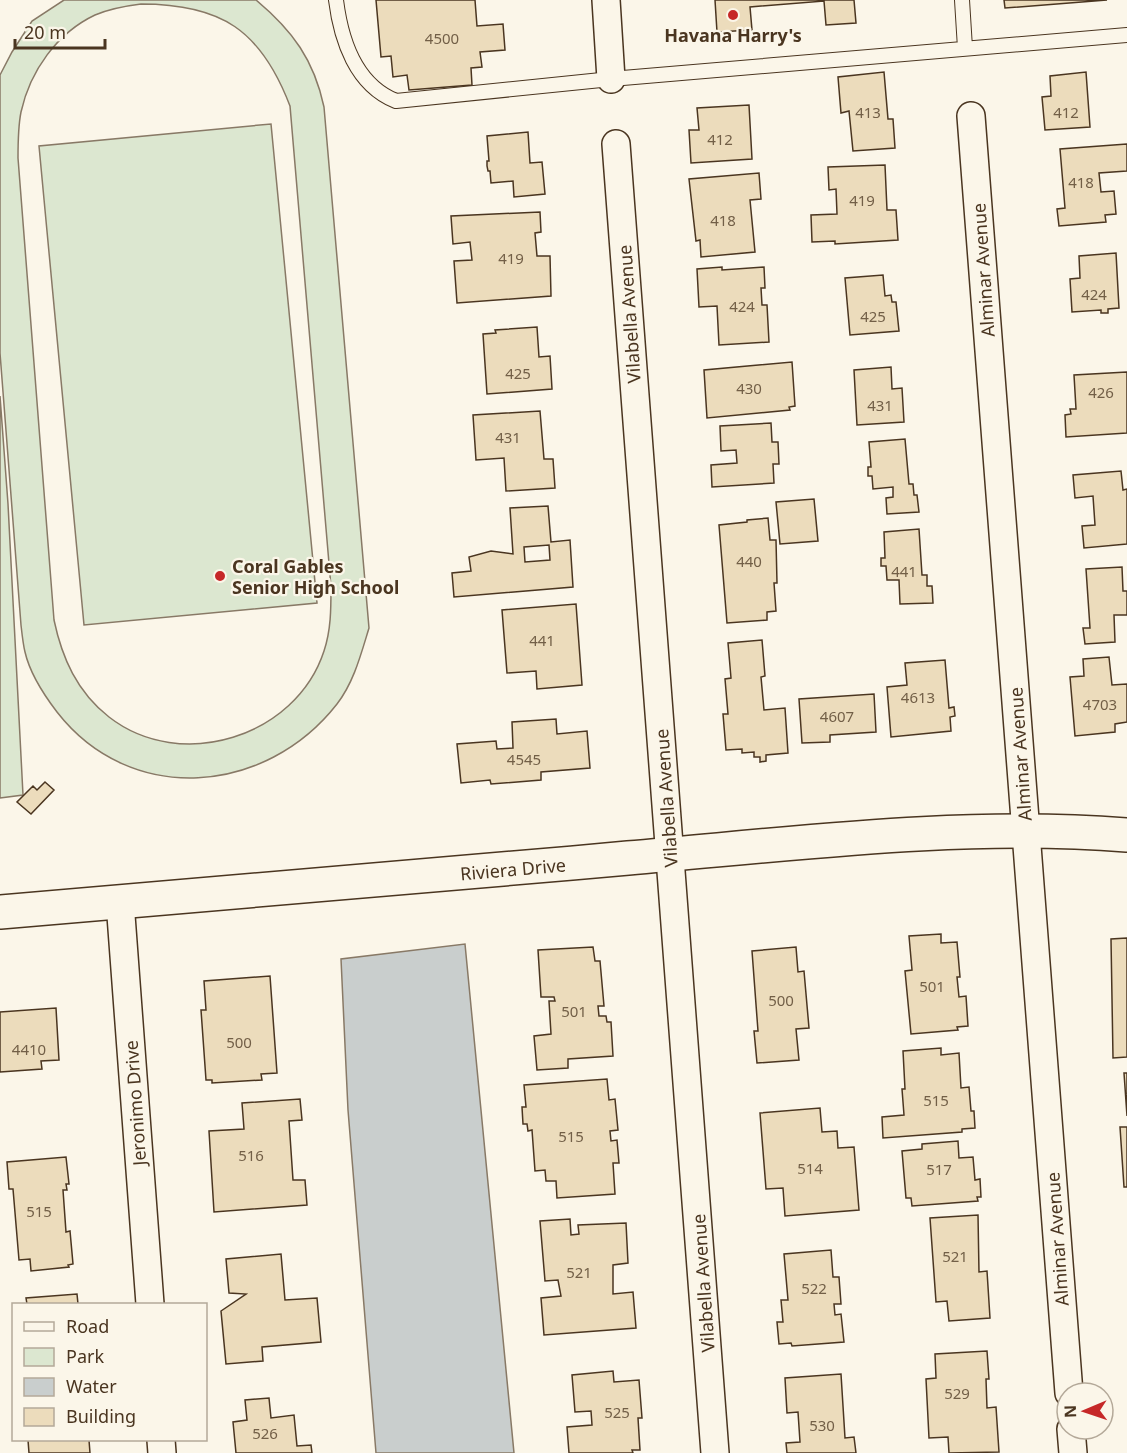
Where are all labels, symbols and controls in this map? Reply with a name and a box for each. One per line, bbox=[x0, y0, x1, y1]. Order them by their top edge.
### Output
marker: Havana Harry's bbox=[726, 8, 740, 22]
scale bar bbox=[15, 12, 105, 50]
text: 20 m bbox=[24, 20, 66, 44]
place label: Havana Harry's bbox=[664, 23, 802, 47]
house number: 4500 bbox=[425, 28, 459, 48]
house number: 413 bbox=[855, 102, 881, 122]
house number: 412 bbox=[1053, 102, 1079, 122]
house number: 412 bbox=[707, 129, 733, 149]
house number: 418 bbox=[1068, 172, 1094, 192]
house number: 419 bbox=[849, 190, 875, 210]
street label: Alminar Avenue bbox=[966, 202, 1000, 338]
house number: 418 bbox=[710, 210, 736, 230]
street label: Vilabella Avenue bbox=[612, 244, 646, 384]
house number: 419 bbox=[498, 248, 524, 268]
house number: 424 bbox=[1081, 284, 1107, 304]
house number: 424 bbox=[729, 296, 755, 316]
house number: 425 bbox=[860, 306, 886, 326]
house number: 425 bbox=[505, 363, 531, 383]
house number: 430 bbox=[736, 378, 762, 398]
house number: 426 bbox=[1088, 382, 1114, 402]
house number: 431 bbox=[867, 395, 893, 415]
house number: 431 bbox=[495, 427, 521, 447]
house number: 440 bbox=[736, 551, 762, 571]
place label: Coral Gables Senior High School bbox=[232, 554, 399, 599]
house number: 441 bbox=[891, 561, 917, 581]
marker: Coral Gables Senior High School bbox=[213, 569, 227, 583]
house number: 441 bbox=[529, 630, 555, 650]
street label: Alminar Avenue bbox=[1003, 686, 1037, 822]
house number: 4613 bbox=[901, 687, 935, 707]
house number: 4703 bbox=[1083, 694, 1117, 714]
house number: 4607 bbox=[820, 706, 854, 726]
street label: Vilabella Avenue bbox=[649, 728, 683, 868]
house number: 4545 bbox=[507, 749, 541, 769]
street label: Riviera Drive bbox=[459, 852, 567, 886]
house number: 501 bbox=[919, 976, 945, 996]
house number: 500 bbox=[768, 990, 794, 1010]
house number: 501 bbox=[561, 1001, 587, 1021]
house number: 500 bbox=[226, 1032, 252, 1052]
house number: 4410 bbox=[12, 1039, 46, 1059]
street label: Jeronimo Drive bbox=[119, 1039, 151, 1169]
house number: 515 bbox=[923, 1090, 949, 1110]
house number: 515 bbox=[558, 1126, 584, 1146]
house number: 516 bbox=[238, 1145, 264, 1165]
house number: 514 bbox=[797, 1158, 823, 1178]
house number: 517 bbox=[926, 1159, 952, 1179]
street label: Alminar Avenue bbox=[1040, 1171, 1074, 1307]
house number: 515 bbox=[26, 1201, 52, 1221]
street label: Vilabella Avenue bbox=[686, 1213, 720, 1353]
house number: 521 bbox=[942, 1246, 968, 1266]
house number: 521 bbox=[566, 1262, 592, 1282]
house number: 522 bbox=[801, 1278, 827, 1298]
legend bbox=[12, 1303, 207, 1441]
text: Road bbox=[66, 1314, 109, 1338]
text: Park bbox=[66, 1344, 104, 1368]
text: Water bbox=[66, 1374, 117, 1398]
north arrow bbox=[1055, 1381, 1115, 1441]
house number: 529 bbox=[944, 1383, 970, 1403]
house number: 525 bbox=[604, 1402, 630, 1422]
text: Building bbox=[66, 1404, 136, 1428]
text: N bbox=[1059, 1405, 1081, 1418]
house number: 530 bbox=[809, 1415, 835, 1435]
house number: 526 bbox=[252, 1423, 278, 1443]

